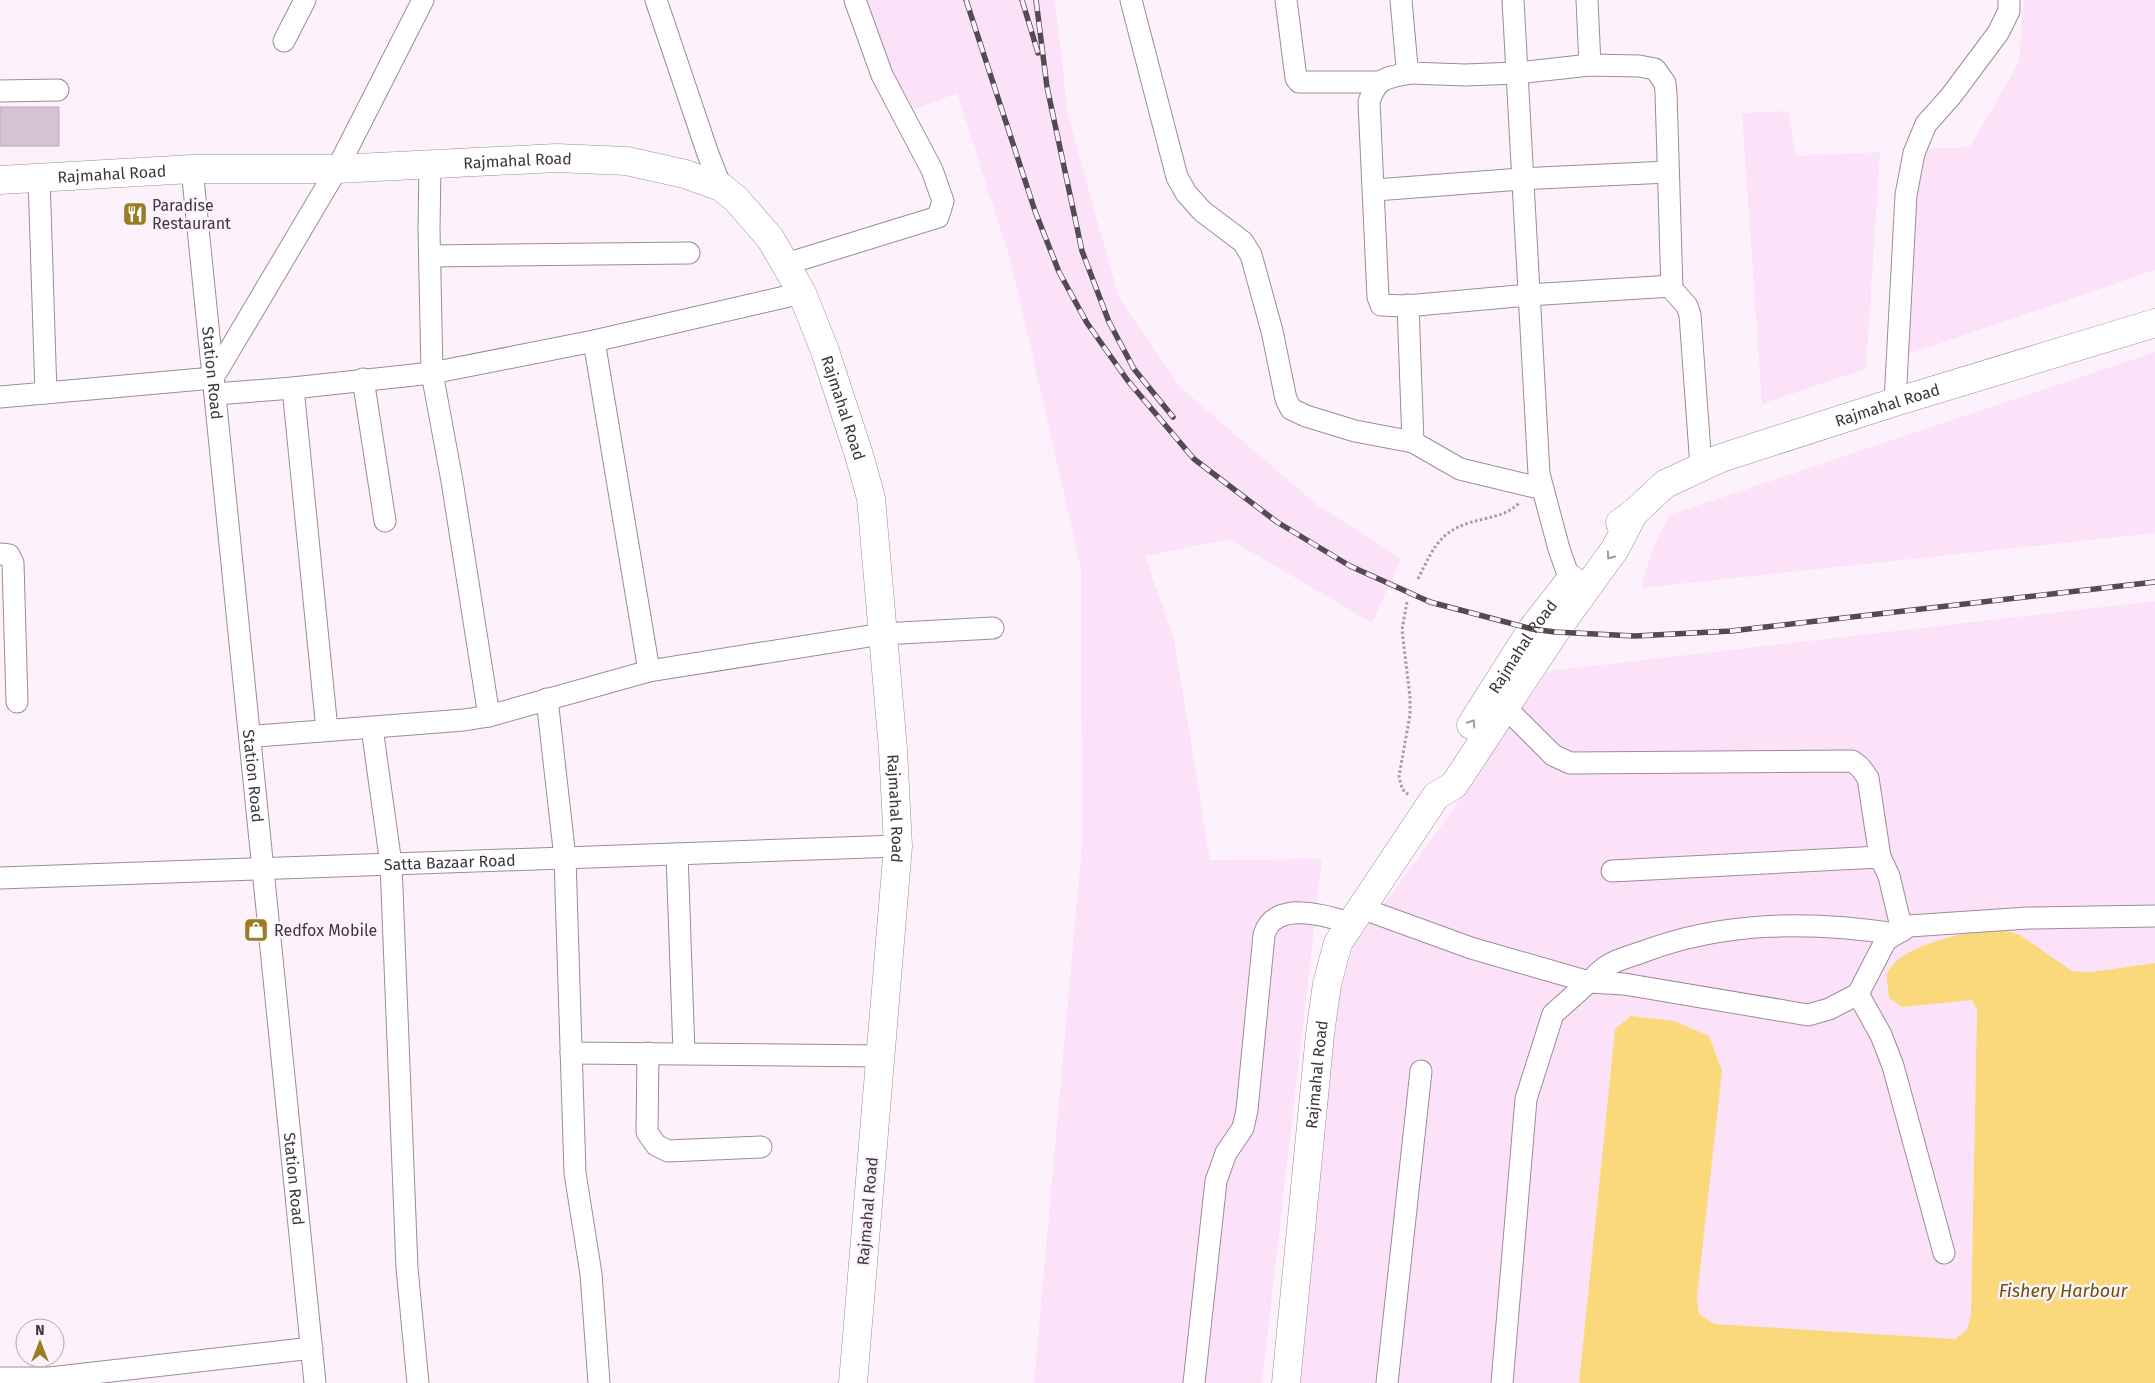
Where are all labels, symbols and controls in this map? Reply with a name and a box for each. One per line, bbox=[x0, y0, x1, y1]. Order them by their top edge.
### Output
street label: Rajmahal Road bbox=[463, 149, 572, 173]
street label: Rajmahal Road bbox=[57, 161, 167, 187]
place label: Paradise Restaurant bbox=[152, 196, 231, 233]
restaurant icon: Paradise Restaurant bbox=[122, 201, 148, 227]
street label: Station Road bbox=[198, 326, 226, 420]
street label: Rajmahal Road bbox=[817, 353, 869, 463]
street label: Rajmahal Road bbox=[1833, 380, 1942, 431]
one-way arrow bbox=[1607, 550, 1616, 559]
street label: Rajmahal Road bbox=[1485, 596, 1561, 697]
one-way arrow bbox=[1466, 719, 1476, 728]
street label: Station Road bbox=[239, 729, 267, 823]
street label: Rajmahal Road bbox=[883, 754, 907, 864]
street label: Satta Bazaar Road bbox=[384, 851, 516, 874]
shop icon: Redfox Mobile bbox=[243, 917, 269, 943]
place label: Redfox Mobile bbox=[274, 921, 377, 940]
street label: Rajmahal Road bbox=[1302, 1019, 1332, 1130]
street label: Station Road bbox=[280, 1131, 308, 1226]
street label: Rajmahal Road bbox=[853, 1156, 882, 1266]
water label: Fishery Harbour bbox=[1999, 1280, 2129, 1302]
north arrow bbox=[15, 1318, 65, 1368]
text: N bbox=[35, 1322, 45, 1339]

